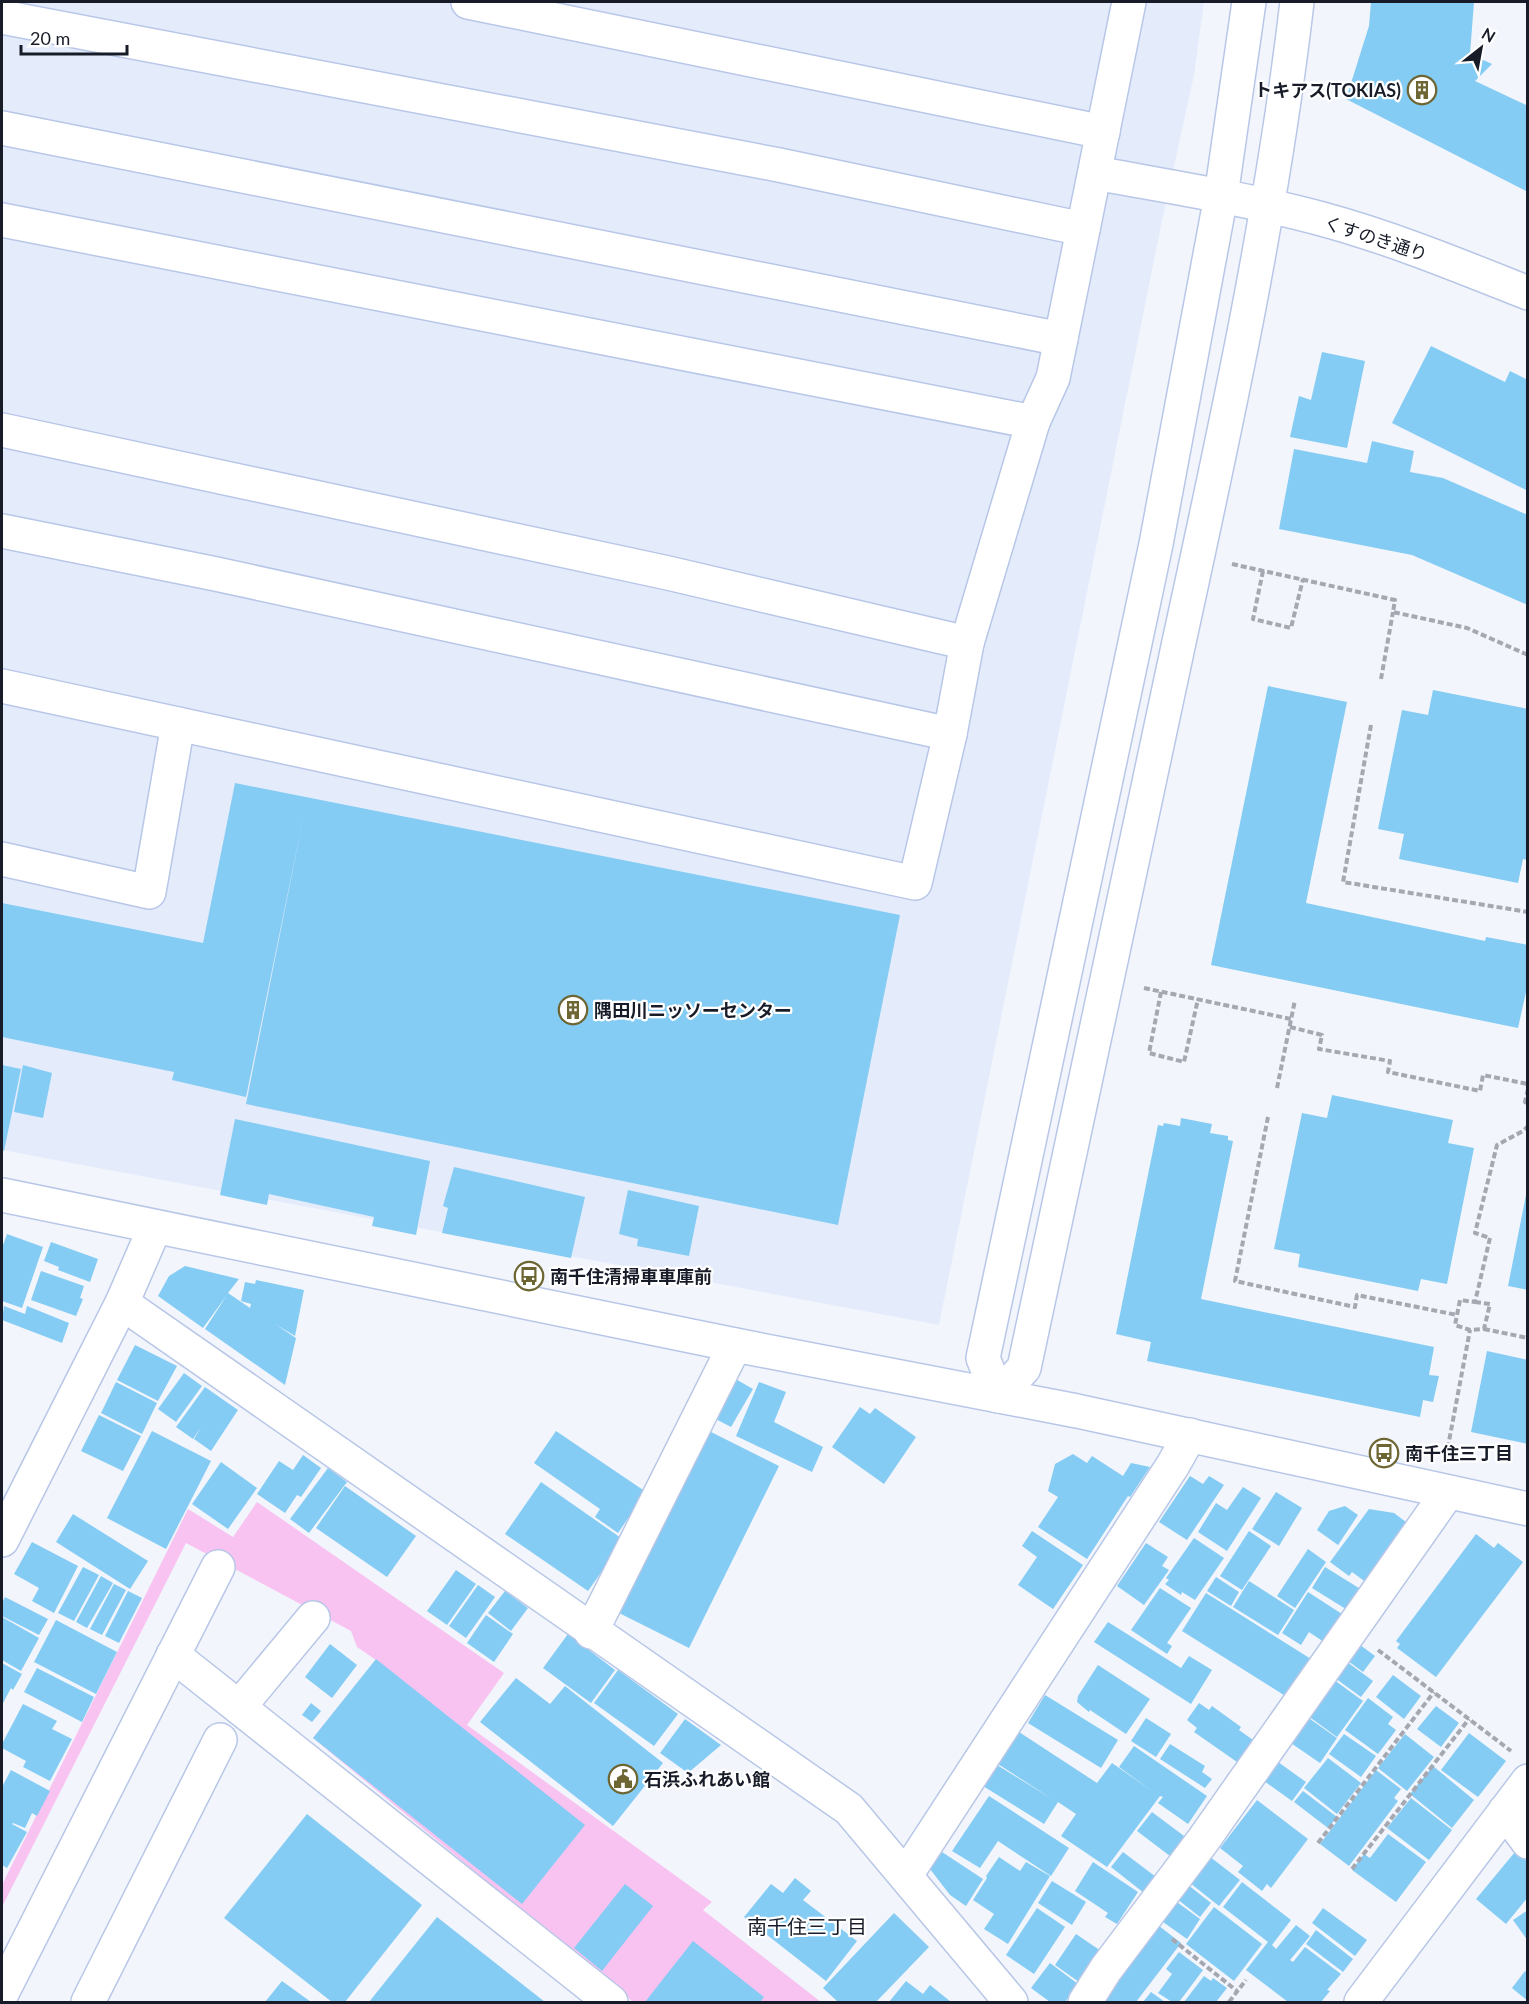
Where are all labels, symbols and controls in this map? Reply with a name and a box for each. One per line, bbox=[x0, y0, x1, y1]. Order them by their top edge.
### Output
scale bar bbox=[21, 18, 128, 56]
north arrow bbox=[1451, 18, 1511, 78]
text: N bbox=[1479, 23, 1499, 46]
text: 20 m bbox=[30, 27, 70, 49]
building icon: トキアス(TOKIAS) bbox=[1406, 74, 1438, 106]
place label: トキアス(TOKIAS) bbox=[1254, 79, 1401, 101]
street label: くすのき通り bbox=[1321, 211, 1431, 265]
building icon: 隅田川ニッソーセンター bbox=[557, 994, 589, 1026]
place label: 隅田川ニッソーセンター bbox=[594, 999, 792, 1021]
bus stop icon: 南千住清掃車車庫前 bbox=[513, 1260, 545, 1292]
place label: 南千住清掃車車庫前 bbox=[550, 1265, 712, 1287]
bus stop icon: 南千住三丁目 bbox=[1368, 1437, 1400, 1469]
place label: 南千住三丁目 bbox=[1405, 1442, 1513, 1464]
public building icon: 石浜ふれあい館 bbox=[607, 1763, 639, 1795]
place label: 石浜ふれあい館 bbox=[644, 1768, 770, 1790]
district label: 南千住三丁目 bbox=[747, 1914, 867, 1938]

